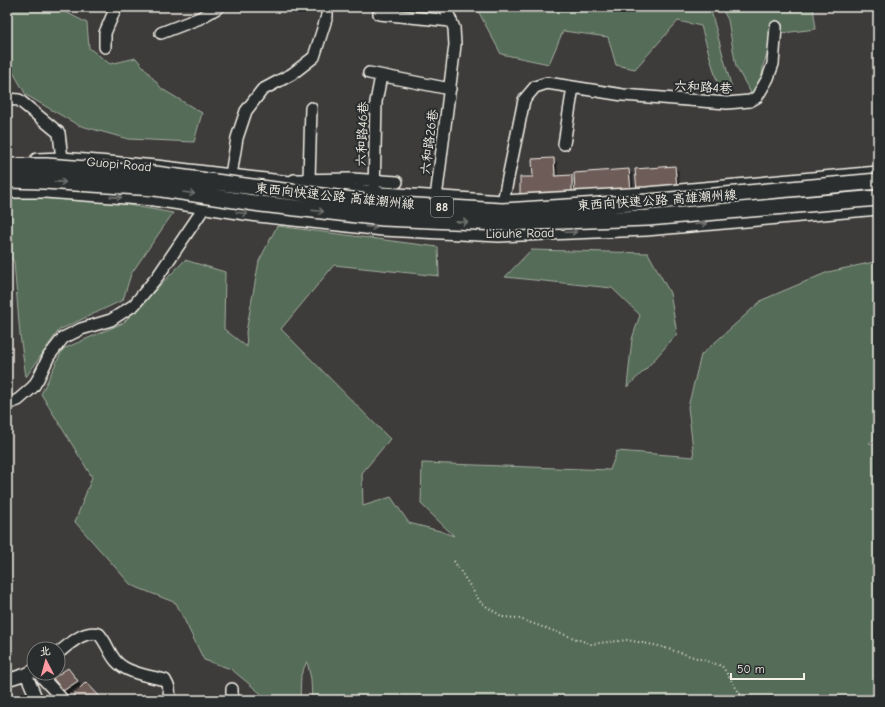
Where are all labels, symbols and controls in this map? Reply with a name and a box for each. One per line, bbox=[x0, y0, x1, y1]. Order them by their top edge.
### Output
street label: 六和路4巷 bbox=[673, 78, 733, 96]
street label: 六和路46巷 bbox=[353, 101, 371, 167]
street label: 六和路26巷 bbox=[418, 108, 440, 176]
street label: Guopi Road bbox=[86, 154, 152, 174]
one-way arrow bbox=[53, 178, 66, 185]
street label: 東西向快速公路 高雄潮州線 bbox=[254, 180, 416, 212]
street label: 東西向快速公路 高雄潮州線 bbox=[577, 187, 737, 213]
one-way arrow bbox=[182, 189, 195, 197]
one-way arrow bbox=[109, 193, 122, 200]
road number: 88 bbox=[431, 197, 453, 217]
one-way arrow bbox=[311, 207, 324, 214]
one-way arrow bbox=[235, 209, 248, 217]
one-way arrow bbox=[455, 218, 468, 225]
one-way arrow bbox=[694, 221, 707, 228]
one-way arrow bbox=[364, 224, 377, 231]
street label: Liouhe Road bbox=[485, 225, 555, 241]
one-way arrow bbox=[564, 228, 577, 236]
north arrow bbox=[26, 641, 66, 681]
text: 北 bbox=[39, 645, 51, 659]
scale bar bbox=[731, 655, 804, 681]
text: 50 m bbox=[737, 662, 765, 676]

